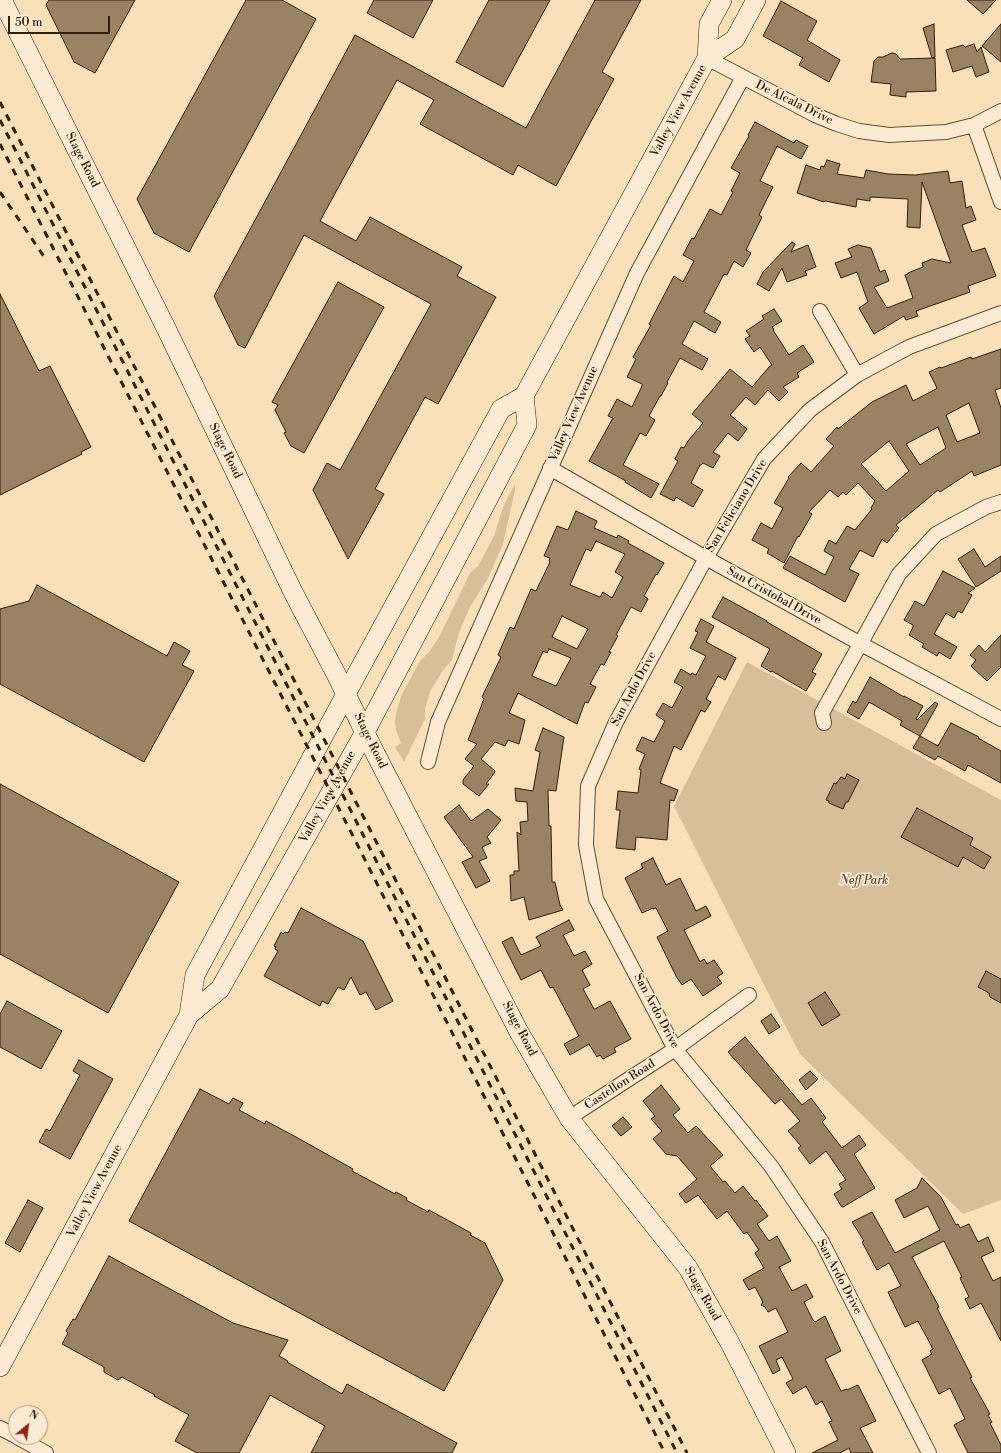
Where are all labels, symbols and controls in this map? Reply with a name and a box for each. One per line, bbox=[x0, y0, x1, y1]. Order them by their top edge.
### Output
scale bar bbox=[10, 8, 112, 34]
text: 50 m bbox=[15, 15, 43, 30]
street label: Valley View Avenue bbox=[648, 62, 710, 160]
street label: De Alcala Drive bbox=[753, 78, 835, 128]
street label: Stage Road bbox=[62, 130, 102, 190]
street label: Valley View Avenue bbox=[546, 364, 602, 464]
street label: Stage Road bbox=[205, 421, 245, 481]
street label: San Feliciano Drive bbox=[703, 457, 771, 555]
street label: San Cristobal Drive bbox=[724, 564, 824, 628]
street label: San Ardo Drive bbox=[608, 649, 660, 729]
street label: Stage Road bbox=[350, 711, 390, 771]
street label: Valley View Avenue bbox=[297, 748, 359, 846]
park label: Neff Park bbox=[840, 874, 888, 888]
street label: San Ardo Drive bbox=[630, 971, 682, 1051]
street label: Stage Road bbox=[499, 999, 539, 1059]
street label: Castellon Road bbox=[582, 1057, 658, 1113]
street label: Valley View Avenue bbox=[64, 1142, 126, 1240]
street label: San Ardo Drive bbox=[813, 1237, 865, 1317]
street label: Stage Road bbox=[681, 1264, 723, 1324]
north arrow bbox=[8, 1405, 48, 1445]
text: N bbox=[26, 1407, 41, 1424]

